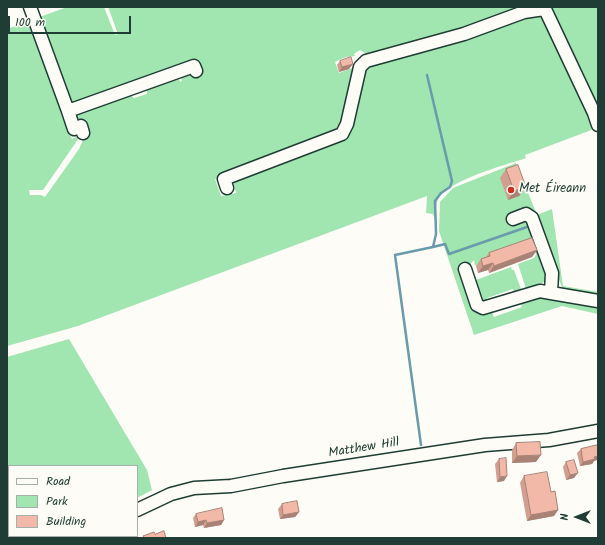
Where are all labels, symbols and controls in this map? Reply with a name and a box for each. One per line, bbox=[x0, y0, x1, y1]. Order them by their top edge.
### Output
scale bar bbox=[10, 8, 133, 34]
text: 100 m bbox=[15, 13, 45, 32]
place label: Met Éireann bbox=[519, 182, 586, 198]
marker: Met Éireann bbox=[506, 185, 516, 195]
street label: Matthew Hill bbox=[328, 436, 400, 462]
legend bbox=[8, 465, 138, 537]
text: Road bbox=[46, 472, 70, 491]
text: Park bbox=[46, 492, 68, 511]
north arrow bbox=[557, 497, 597, 537]
text: Building bbox=[46, 512, 86, 531]
text: N bbox=[556, 514, 574, 520]

